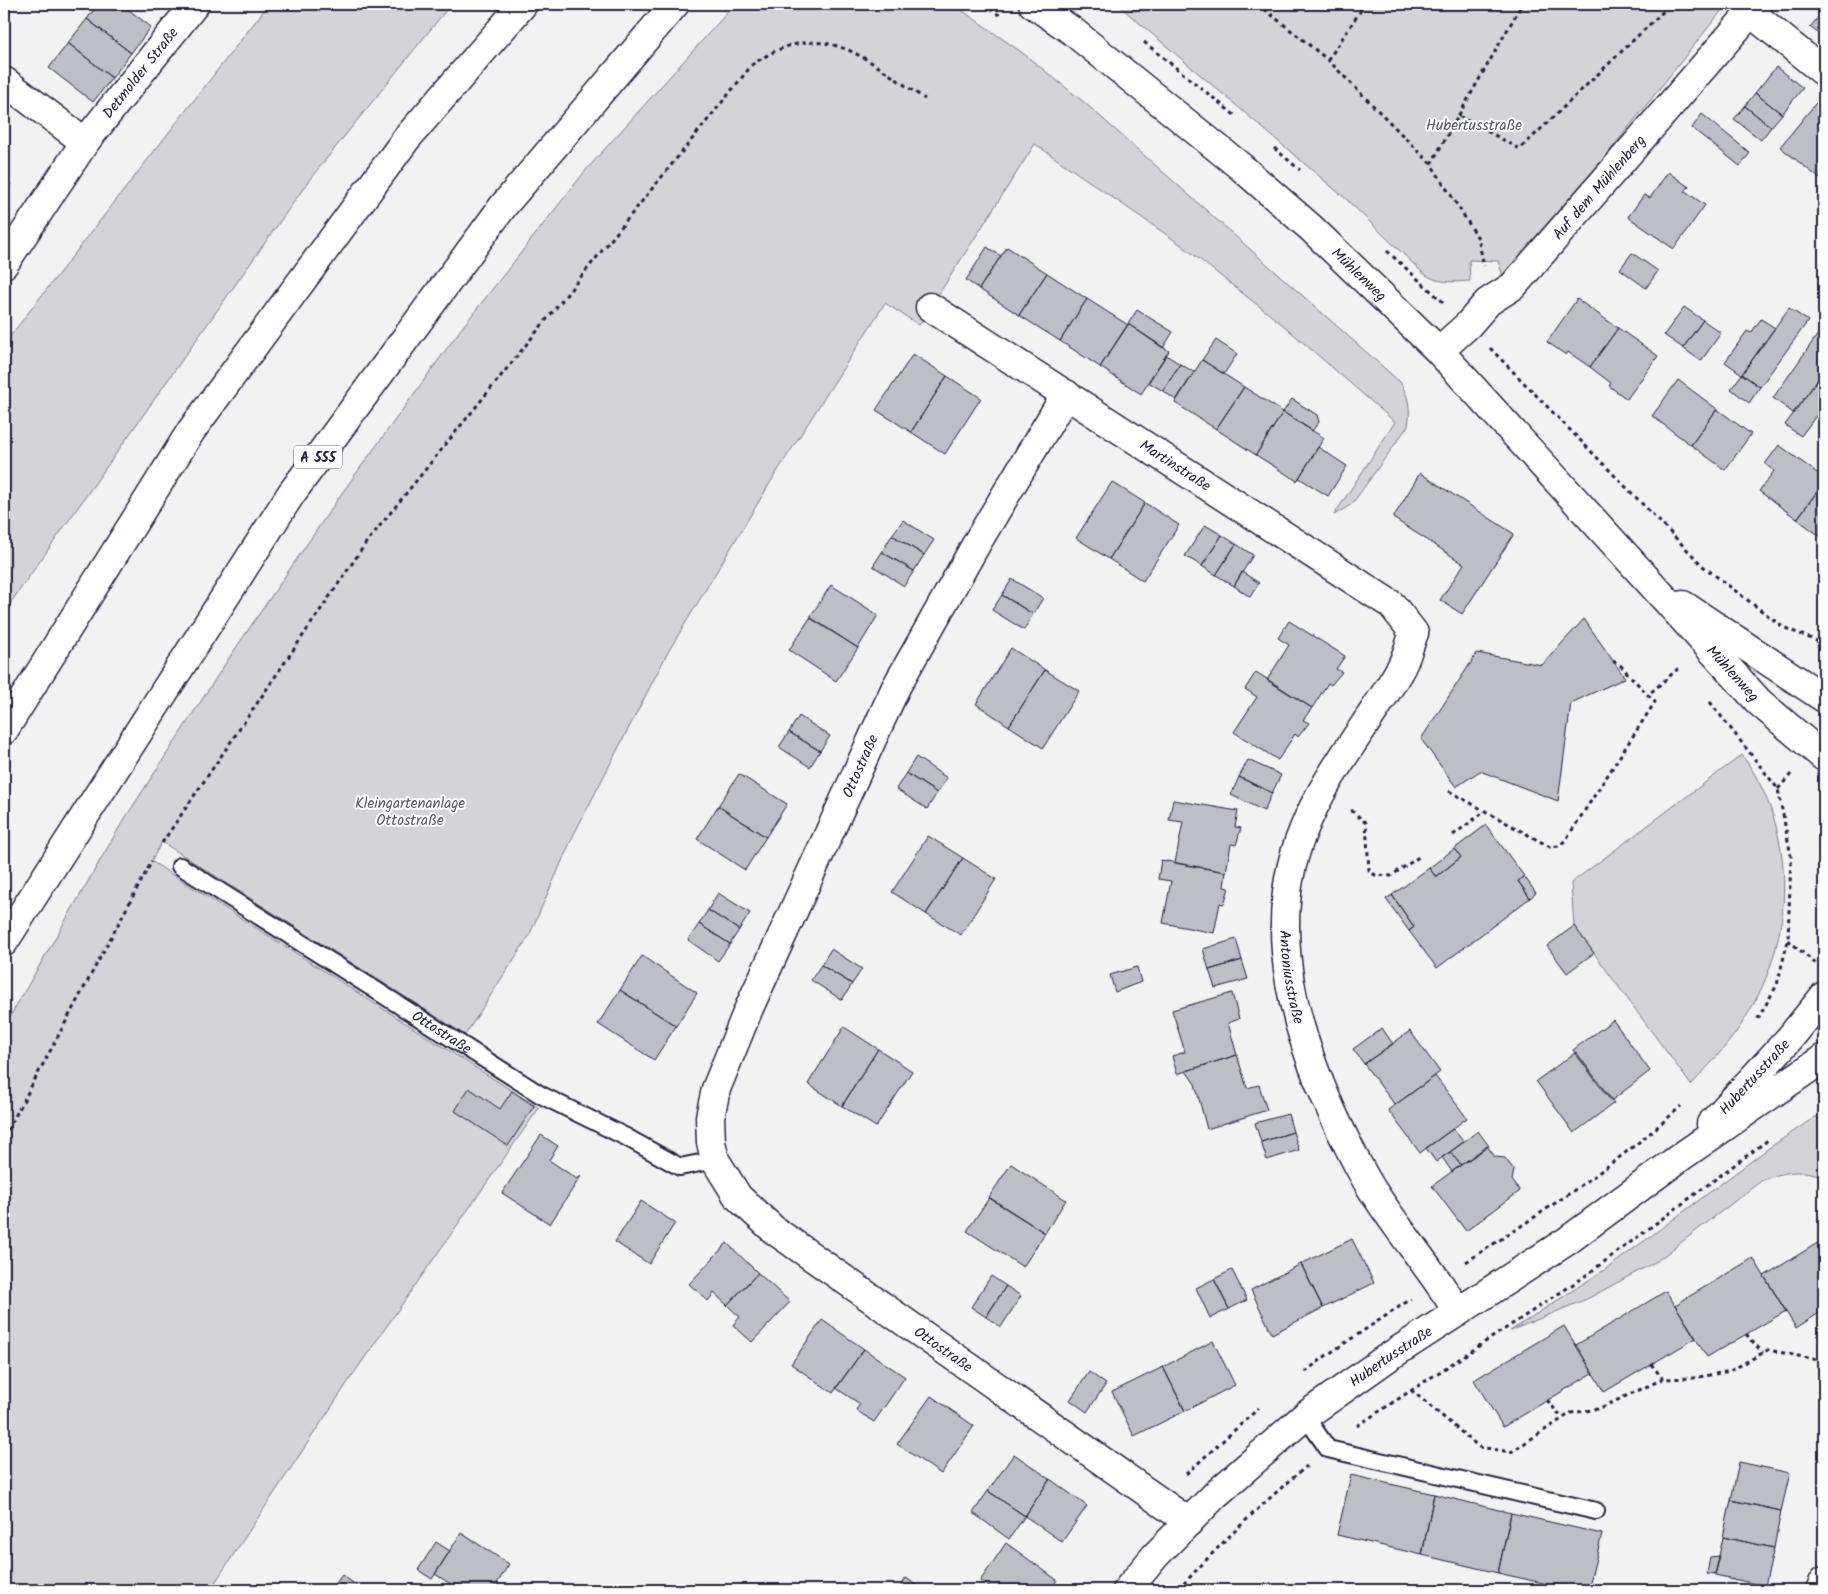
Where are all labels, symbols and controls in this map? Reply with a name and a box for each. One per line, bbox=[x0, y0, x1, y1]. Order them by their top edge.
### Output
street label: Detmolder Straße bbox=[97, 22, 185, 124]
park label: Hubertusstraße bbox=[1426, 114, 1522, 138]
street label: Auf dem Mühlenberg bbox=[1547, 130, 1652, 246]
street label: Mühlenweg bbox=[1325, 242, 1392, 308]
street label: Martinstraße bbox=[1134, 434, 1216, 498]
road number: A 555 bbox=[294, 446, 342, 468]
street label: Mühlenweg bbox=[1700, 640, 1764, 708]
street label: Ottostraße bbox=[836, 731, 886, 802]
park label: Kleingartenanlage Ottostraße bbox=[355, 792, 465, 833]
street label: Antoniusstraße bbox=[1272, 930, 1310, 1027]
street label: Ottostraße bbox=[406, 1005, 476, 1061]
street label: Hubertusstraße bbox=[1714, 1034, 1797, 1121]
street label: Hubertusstraße bbox=[1345, 1320, 1438, 1394]
street label: Ottostraße bbox=[908, 1321, 978, 1379]

